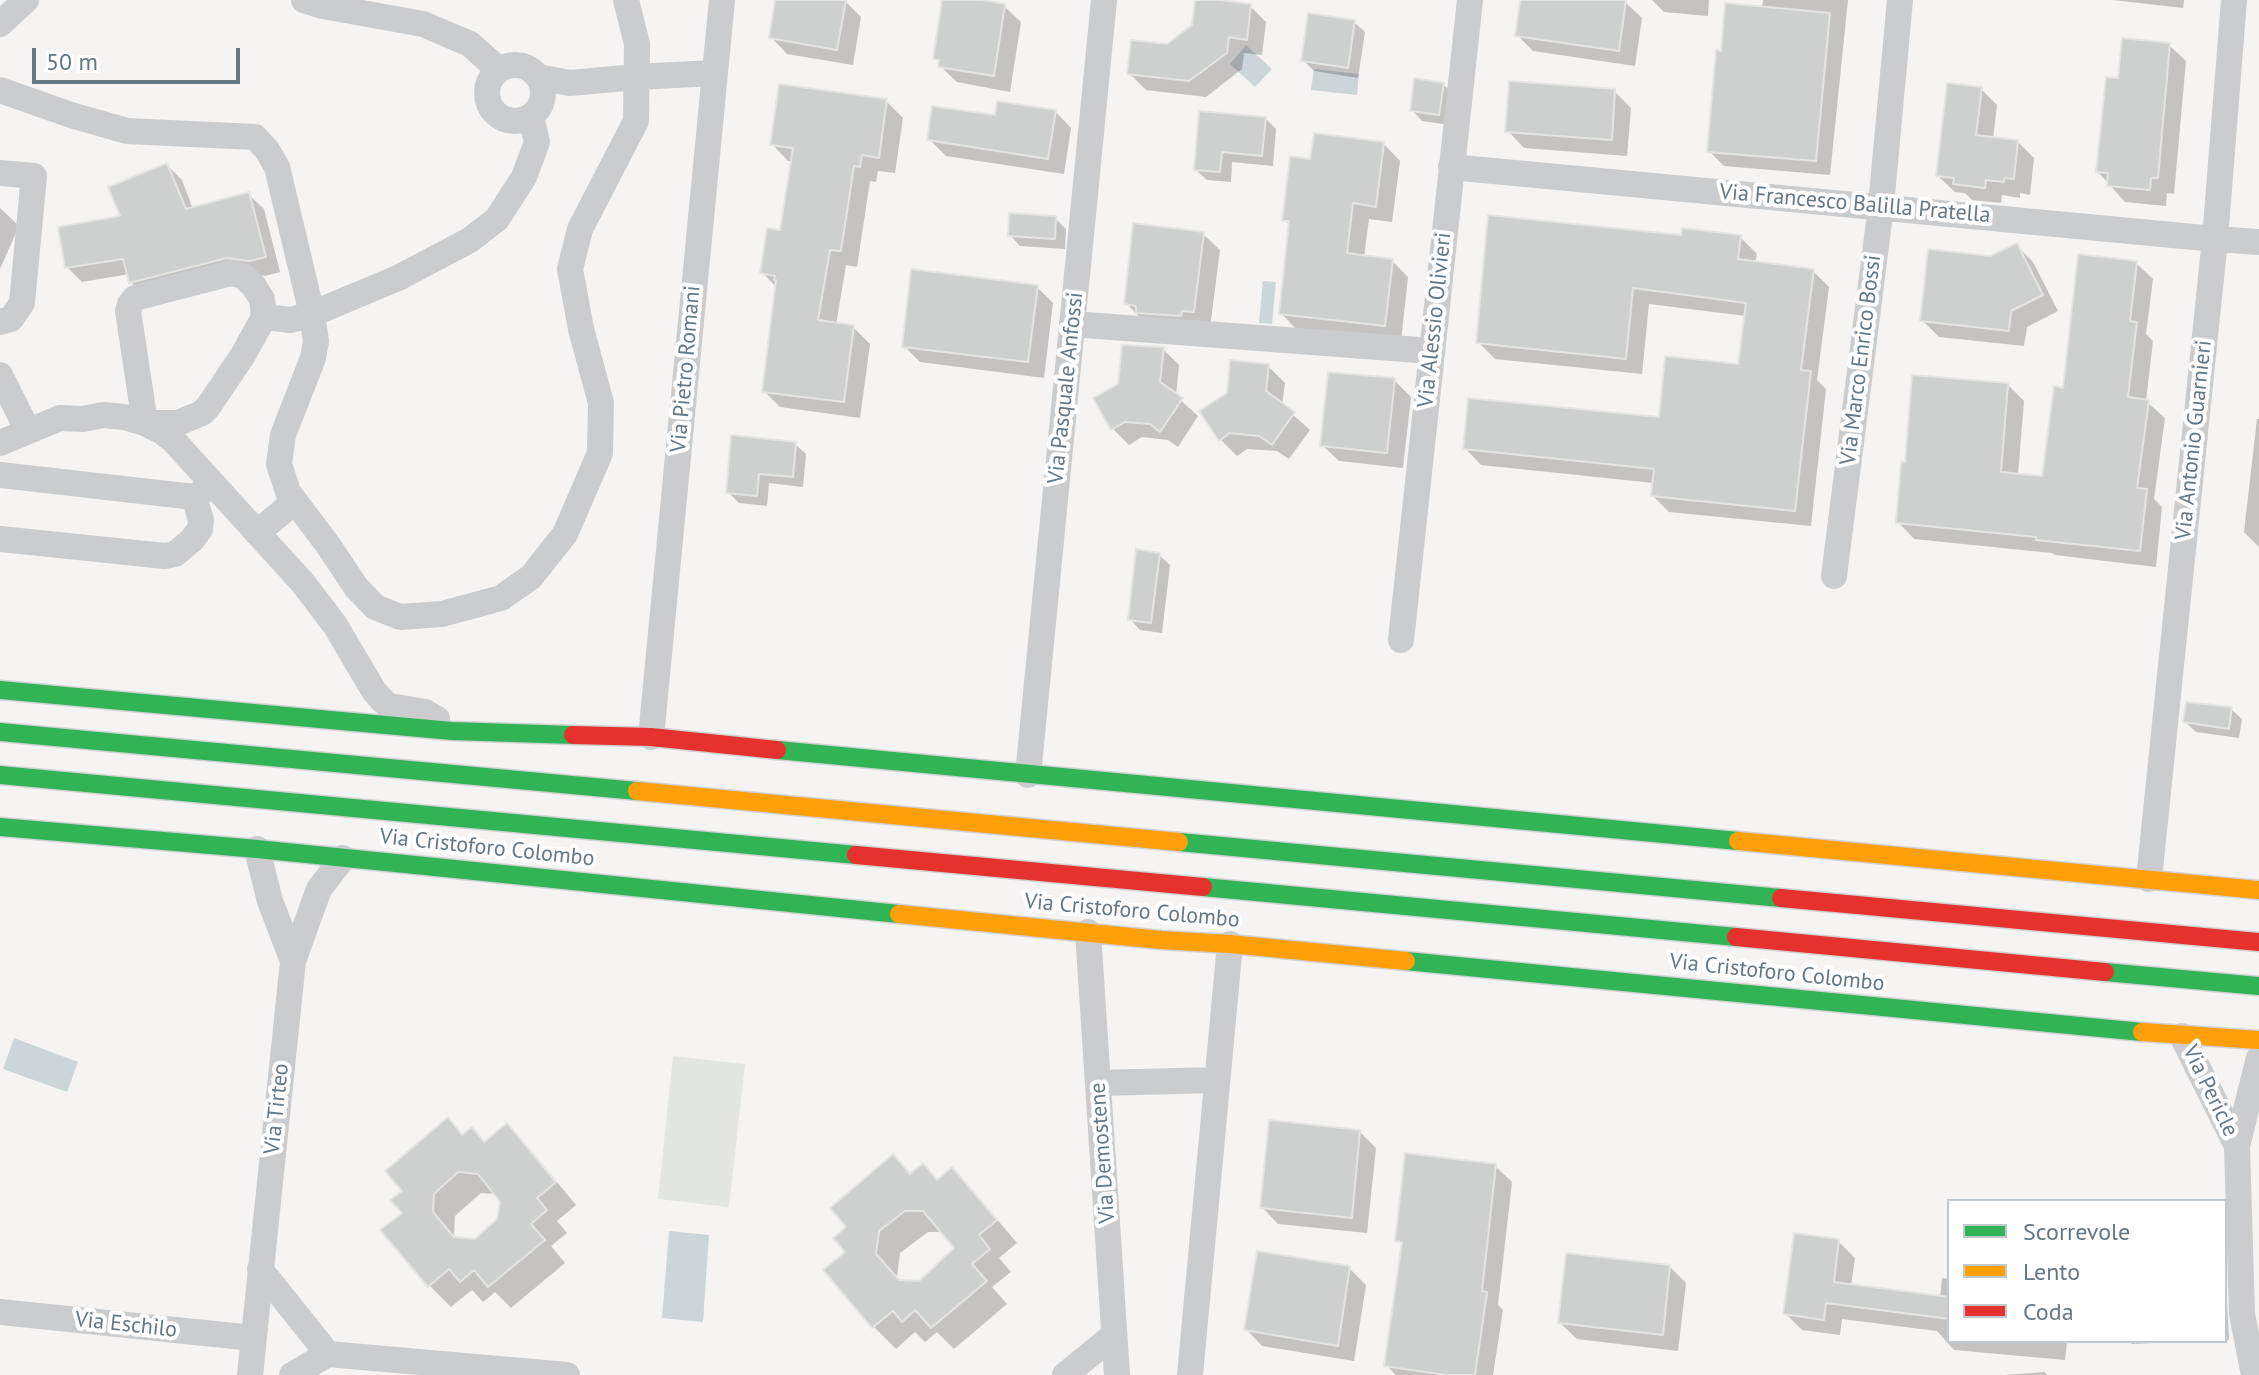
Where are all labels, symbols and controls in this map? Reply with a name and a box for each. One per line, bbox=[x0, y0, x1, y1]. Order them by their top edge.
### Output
scale bar bbox=[36, 32, 244, 82]
text: 50 m bbox=[46, 46, 98, 77]
street label: Via Francesco Balilla Pratella bbox=[1719, 179, 1991, 229]
street label: Via Alessio Olivieri bbox=[1413, 231, 1457, 409]
street label: Via Marco Enrico Bossi bbox=[1835, 253, 1887, 467]
street label: Via Pietro Romani bbox=[666, 284, 706, 454]
street label: Via Pasquale Anfossi bbox=[1043, 291, 1089, 485]
street label: Via Antonio Guarnieri bbox=[2170, 339, 2218, 541]
street label: Via Cristoforo Colombo bbox=[378, 824, 596, 872]
street label: Via Cristoforo Colombo bbox=[1023, 888, 1241, 934]
street label: Via Cristoforo Colombo bbox=[1668, 949, 1886, 997]
street label: Via Pericle bbox=[2176, 1041, 2244, 1141]
street label: Via Tirteo bbox=[259, 1062, 295, 1156]
street label: Via Demostene bbox=[1085, 1082, 1121, 1224]
legend bbox=[1947, 1199, 2227, 1343]
text: Scorrevole bbox=[2023, 1216, 2130, 1247]
text: Lento bbox=[2023, 1256, 2080, 1287]
text: Coda bbox=[2023, 1296, 2074, 1327]
street label: Via Eschilo bbox=[74, 1307, 178, 1343]

